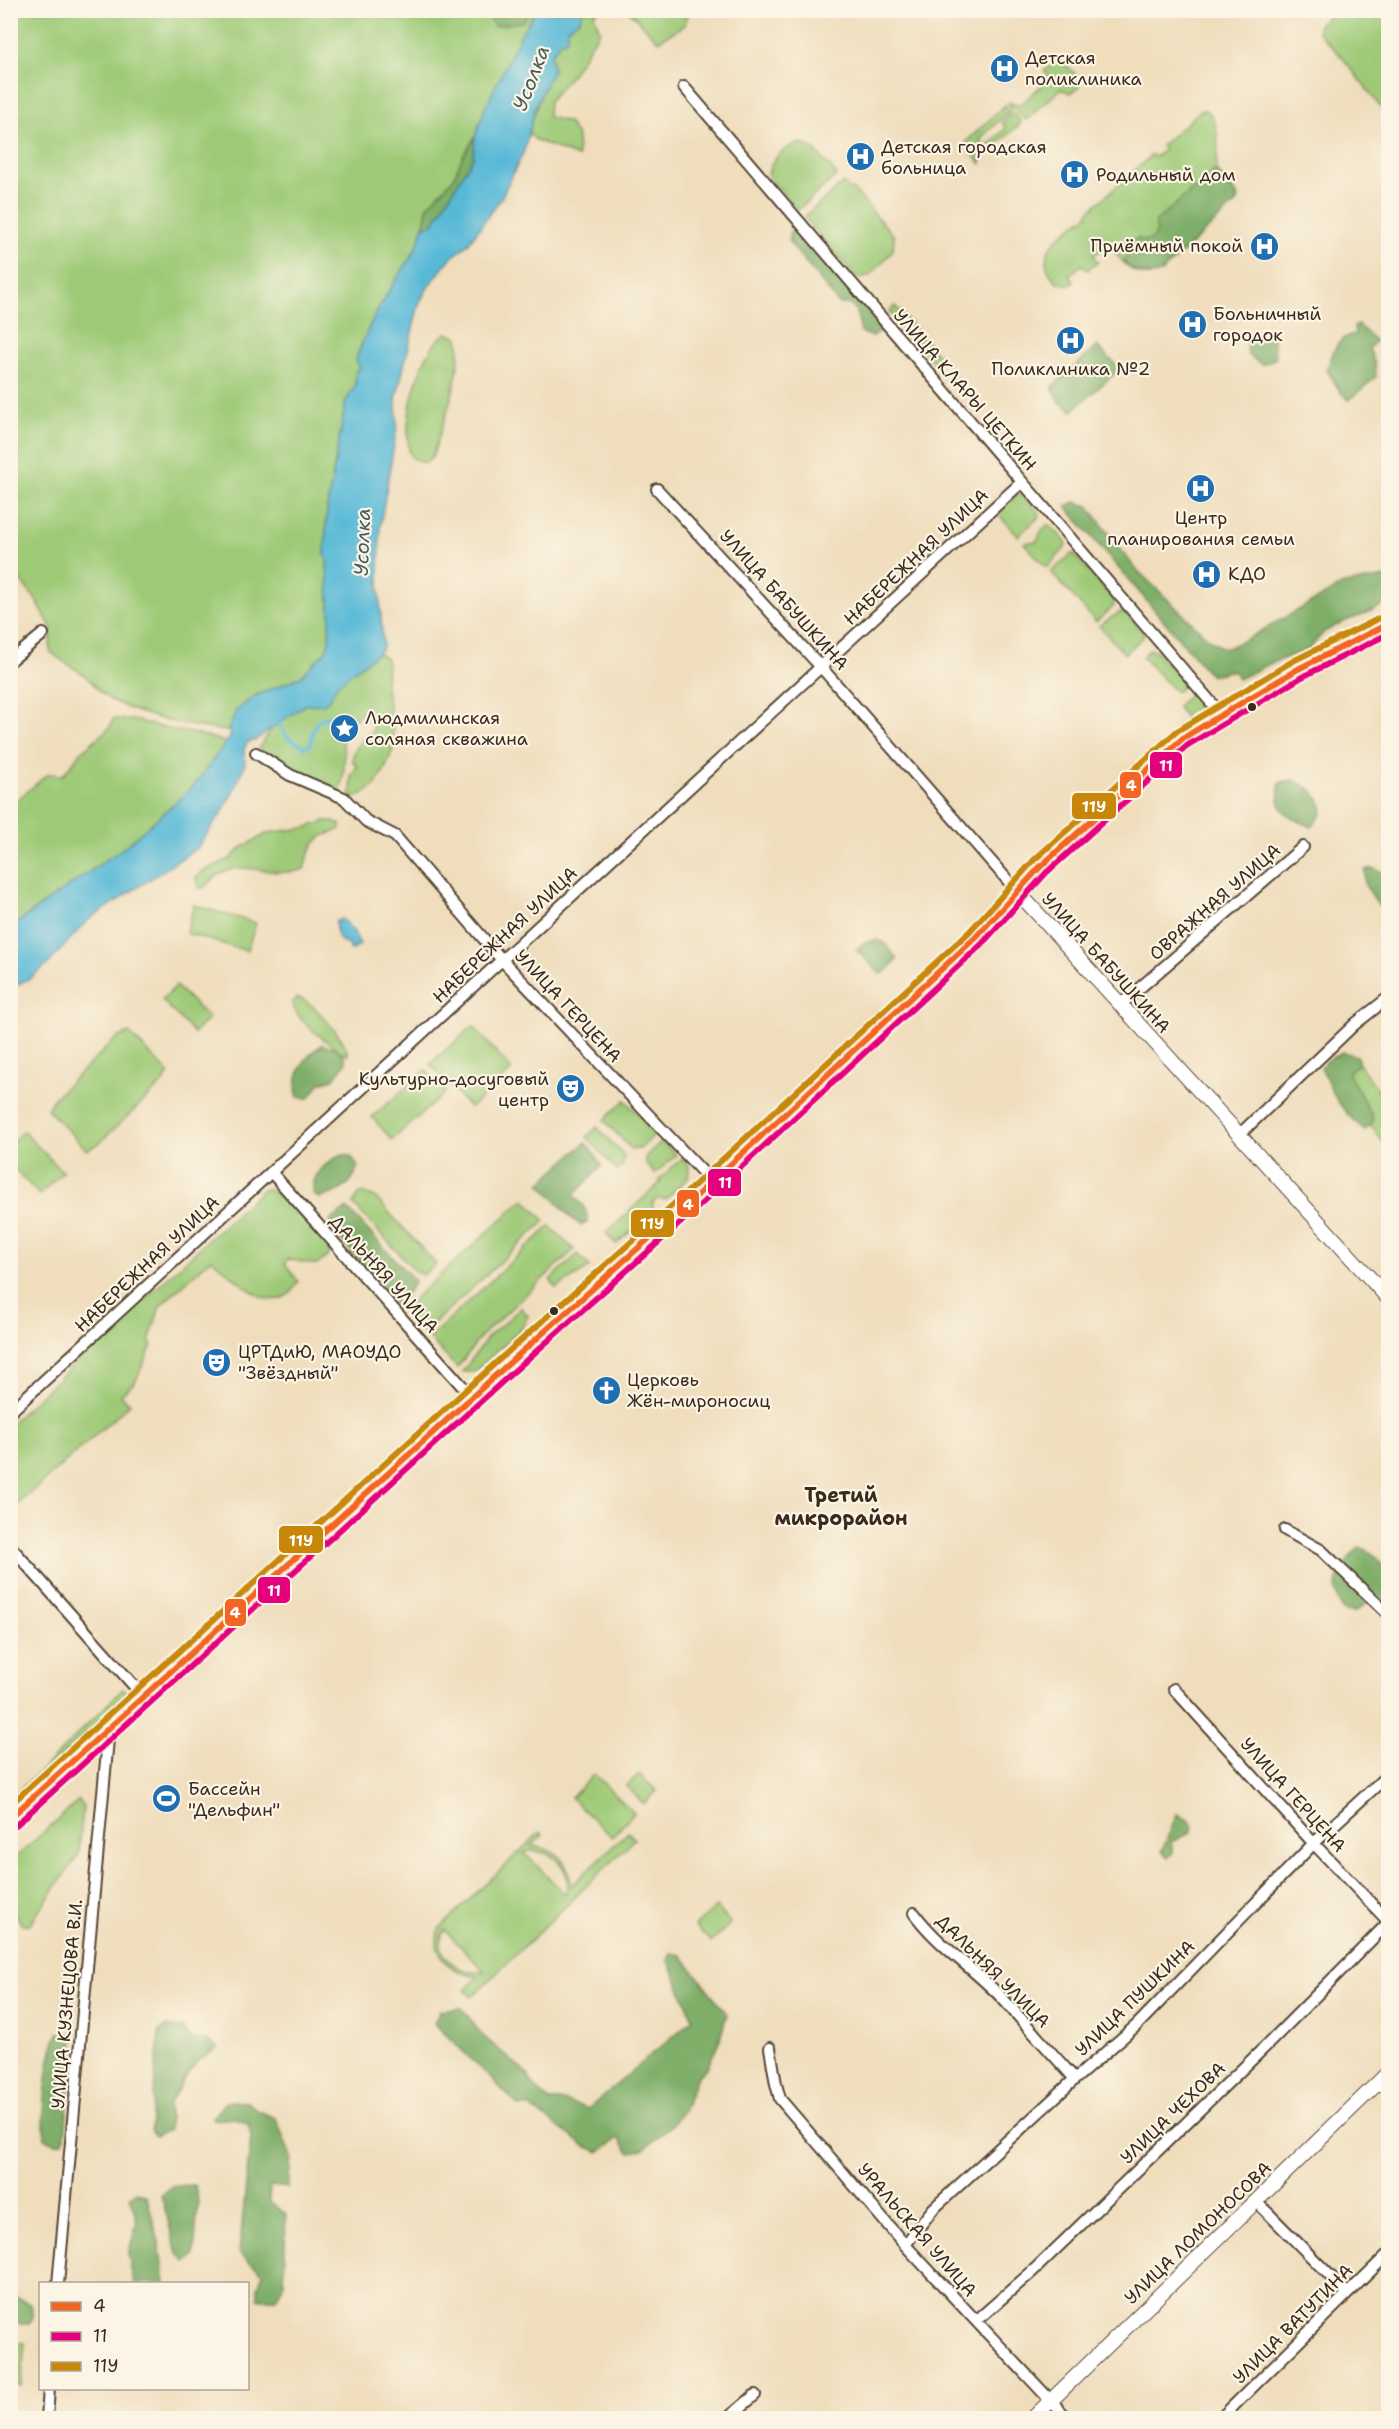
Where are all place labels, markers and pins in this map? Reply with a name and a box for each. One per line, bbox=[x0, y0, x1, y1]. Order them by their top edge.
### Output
place label: Детская поликлиника bbox=[1025, 46, 1142, 91]
hospital icon: Детская поликлиника bbox=[988, 52, 1020, 84]
place label: Детская городская больница bbox=[881, 135, 1047, 180]
hospital icon: Детская городская больница bbox=[844, 141, 876, 173]
hospital icon: Родильный дом bbox=[1059, 159, 1091, 191]
place label: Родильный дом bbox=[1096, 163, 1236, 187]
hospital icon: Приёмный покой bbox=[1248, 230, 1280, 262]
place label: Приёмный покой bbox=[1091, 234, 1243, 258]
place label: Больничный городок bbox=[1213, 302, 1322, 347]
hospital icon: Больничный городок bbox=[1176, 308, 1208, 340]
hospital icon: Поликлиника №2 bbox=[1055, 324, 1087, 356]
place label: Поликлиника №2 bbox=[992, 357, 1150, 381]
hospital icon: Центр планирования семьи bbox=[1185, 473, 1217, 505]
place label: Центр планирования семьи bbox=[1107, 506, 1295, 551]
hospital icon: КДО bbox=[1191, 558, 1223, 590]
place label: КДО bbox=[1228, 562, 1266, 586]
unlabelled marker bbox=[1246, 701, 1258, 713]
place label: Людмилинская соляная скважина bbox=[365, 706, 528, 751]
place icon: Людмилинская соляная скважина bbox=[328, 712, 360, 744]
place label: Культурно-досуговый центр bbox=[359, 1067, 549, 1112]
theatre icon: Культурно-досуговый центр bbox=[554, 1073, 586, 1105]
unlabelled marker bbox=[548, 1305, 560, 1317]
place label: ЦРТДиЮ, МАОУДО "Звёздный" bbox=[238, 1340, 402, 1385]
theatre icon: ЦРТДиЮ, МАОУДО "Звёздный" bbox=[201, 1346, 233, 1378]
place label: Церковь Жён-мироносиц bbox=[627, 1368, 770, 1413]
church icon: Церковь Жён-мироносиц bbox=[590, 1374, 622, 1406]
place label: Бассейн "Дельфин" bbox=[188, 1777, 280, 1822]
sports icon: Бассейн "Дельфин" bbox=[151, 1783, 183, 1815]

